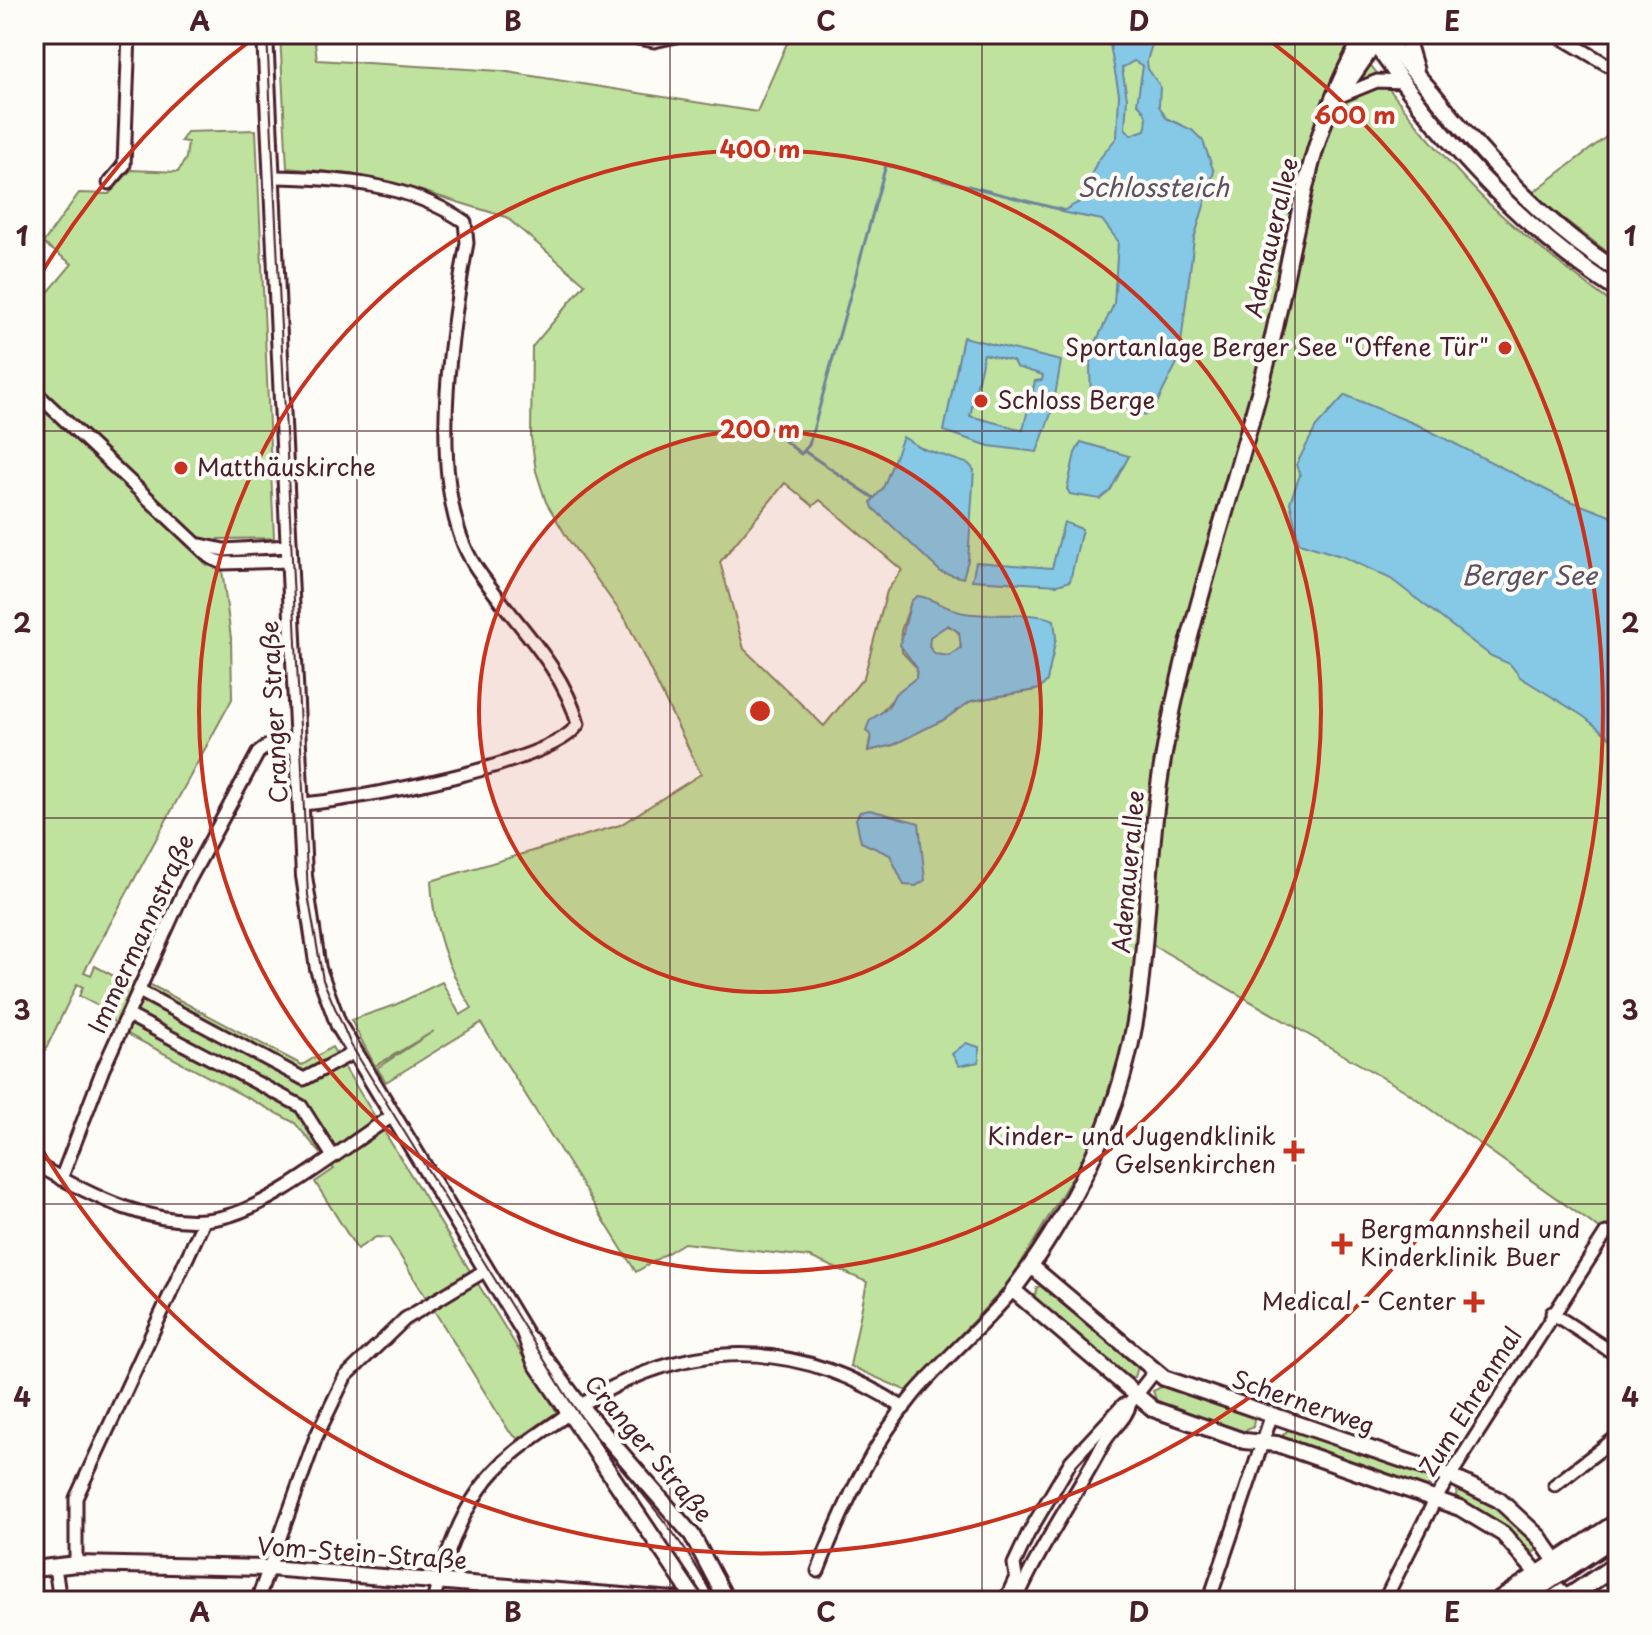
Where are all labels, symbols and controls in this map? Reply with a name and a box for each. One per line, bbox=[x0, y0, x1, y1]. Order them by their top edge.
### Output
text: A bbox=[190, 1, 210, 40]
text: B bbox=[504, 1, 522, 40]
text: C bbox=[816, 1, 836, 40]
text: D bbox=[1129, 1, 1149, 40]
text: E bbox=[1444, 1, 1460, 40]
text: 600 m bbox=[1314, 96, 1396, 132]
text: 400 m bbox=[719, 130, 801, 166]
street label: Adenauerallee bbox=[1234, 154, 1306, 321]
water label: Schlossteich bbox=[1077, 167, 1230, 206]
text: 1 bbox=[16, 216, 28, 255]
text: 1 bbox=[1624, 216, 1636, 255]
place label: Sportanlage Berger See "Offene Tür" bbox=[1065, 328, 1489, 364]
marker: Sportanlage Berger See "Offene Tür" bbox=[1496, 339, 1514, 357]
place label: Schloss Berge bbox=[997, 381, 1155, 417]
marker: Schloss Berge bbox=[972, 392, 990, 410]
text: 200 m bbox=[720, 410, 800, 446]
place label: Matthäuskirche bbox=[197, 448, 376, 484]
marker: Matthäuskirche bbox=[172, 459, 190, 477]
water label: Berger See bbox=[1462, 555, 1599, 594]
text: 2 bbox=[13, 603, 31, 642]
text: 2 bbox=[1621, 603, 1639, 642]
street label: Cranger Straße bbox=[250, 620, 296, 804]
centre of rings bbox=[746, 697, 774, 725]
street label: Adenauerallee bbox=[1102, 789, 1152, 955]
street label: Immermannstraße bbox=[78, 827, 202, 1039]
text: 3 bbox=[13, 990, 31, 1029]
text: 3 bbox=[1621, 990, 1639, 1029]
place label: Kinder- und Jugendklinik Gelsenkirchen bbox=[987, 1117, 1276, 1181]
marker: Kinder- und Jugendklinik Gelsenkirchen bbox=[1283, 1140, 1305, 1162]
place label: Bergmannsheil und Kinderklinik Buer bbox=[1360, 1210, 1580, 1274]
marker: Bergmannsheil und Kinderklinik Buer bbox=[1331, 1233, 1353, 1255]
place label: Medical - Center bbox=[1262, 1282, 1457, 1318]
marker: Medical - Center bbox=[1463, 1291, 1485, 1313]
street label: Zum Ehrenmal bbox=[1409, 1319, 1530, 1483]
street label: Schernerweg bbox=[1227, 1360, 1380, 1442]
street label: Cranger Straße bbox=[577, 1366, 722, 1529]
text: 4 bbox=[13, 1377, 31, 1416]
text: 4 bbox=[1621, 1377, 1639, 1416]
street label: Vom-Stein-Straße bbox=[256, 1527, 468, 1577]
text: A bbox=[190, 1592, 210, 1631]
text: B bbox=[504, 1592, 522, 1631]
text: C bbox=[816, 1592, 836, 1631]
text: D bbox=[1129, 1592, 1149, 1631]
text: E bbox=[1444, 1592, 1460, 1631]

